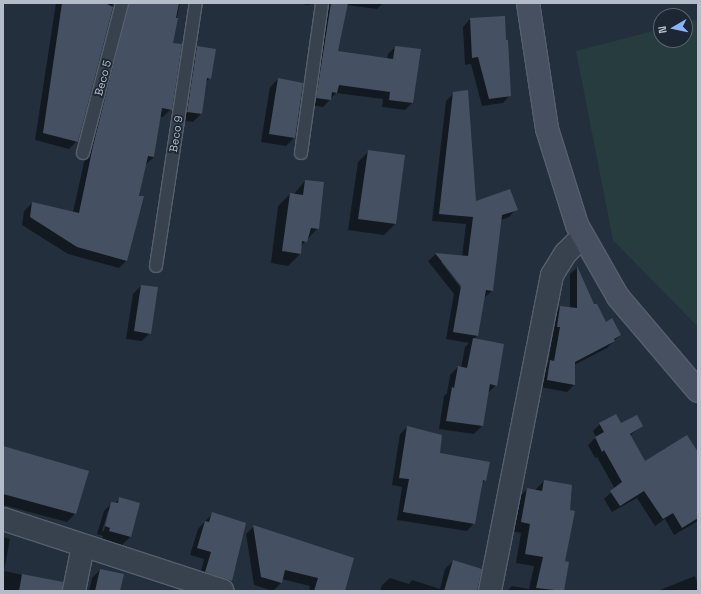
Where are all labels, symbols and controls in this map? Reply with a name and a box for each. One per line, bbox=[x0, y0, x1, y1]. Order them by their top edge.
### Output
north arrow bbox=[653, 8, 693, 48]
text: N bbox=[655, 25, 670, 34]
street label: Beco 5 bbox=[92, 59, 114, 97]
street label: Beco 9 bbox=[167, 115, 185, 153]

